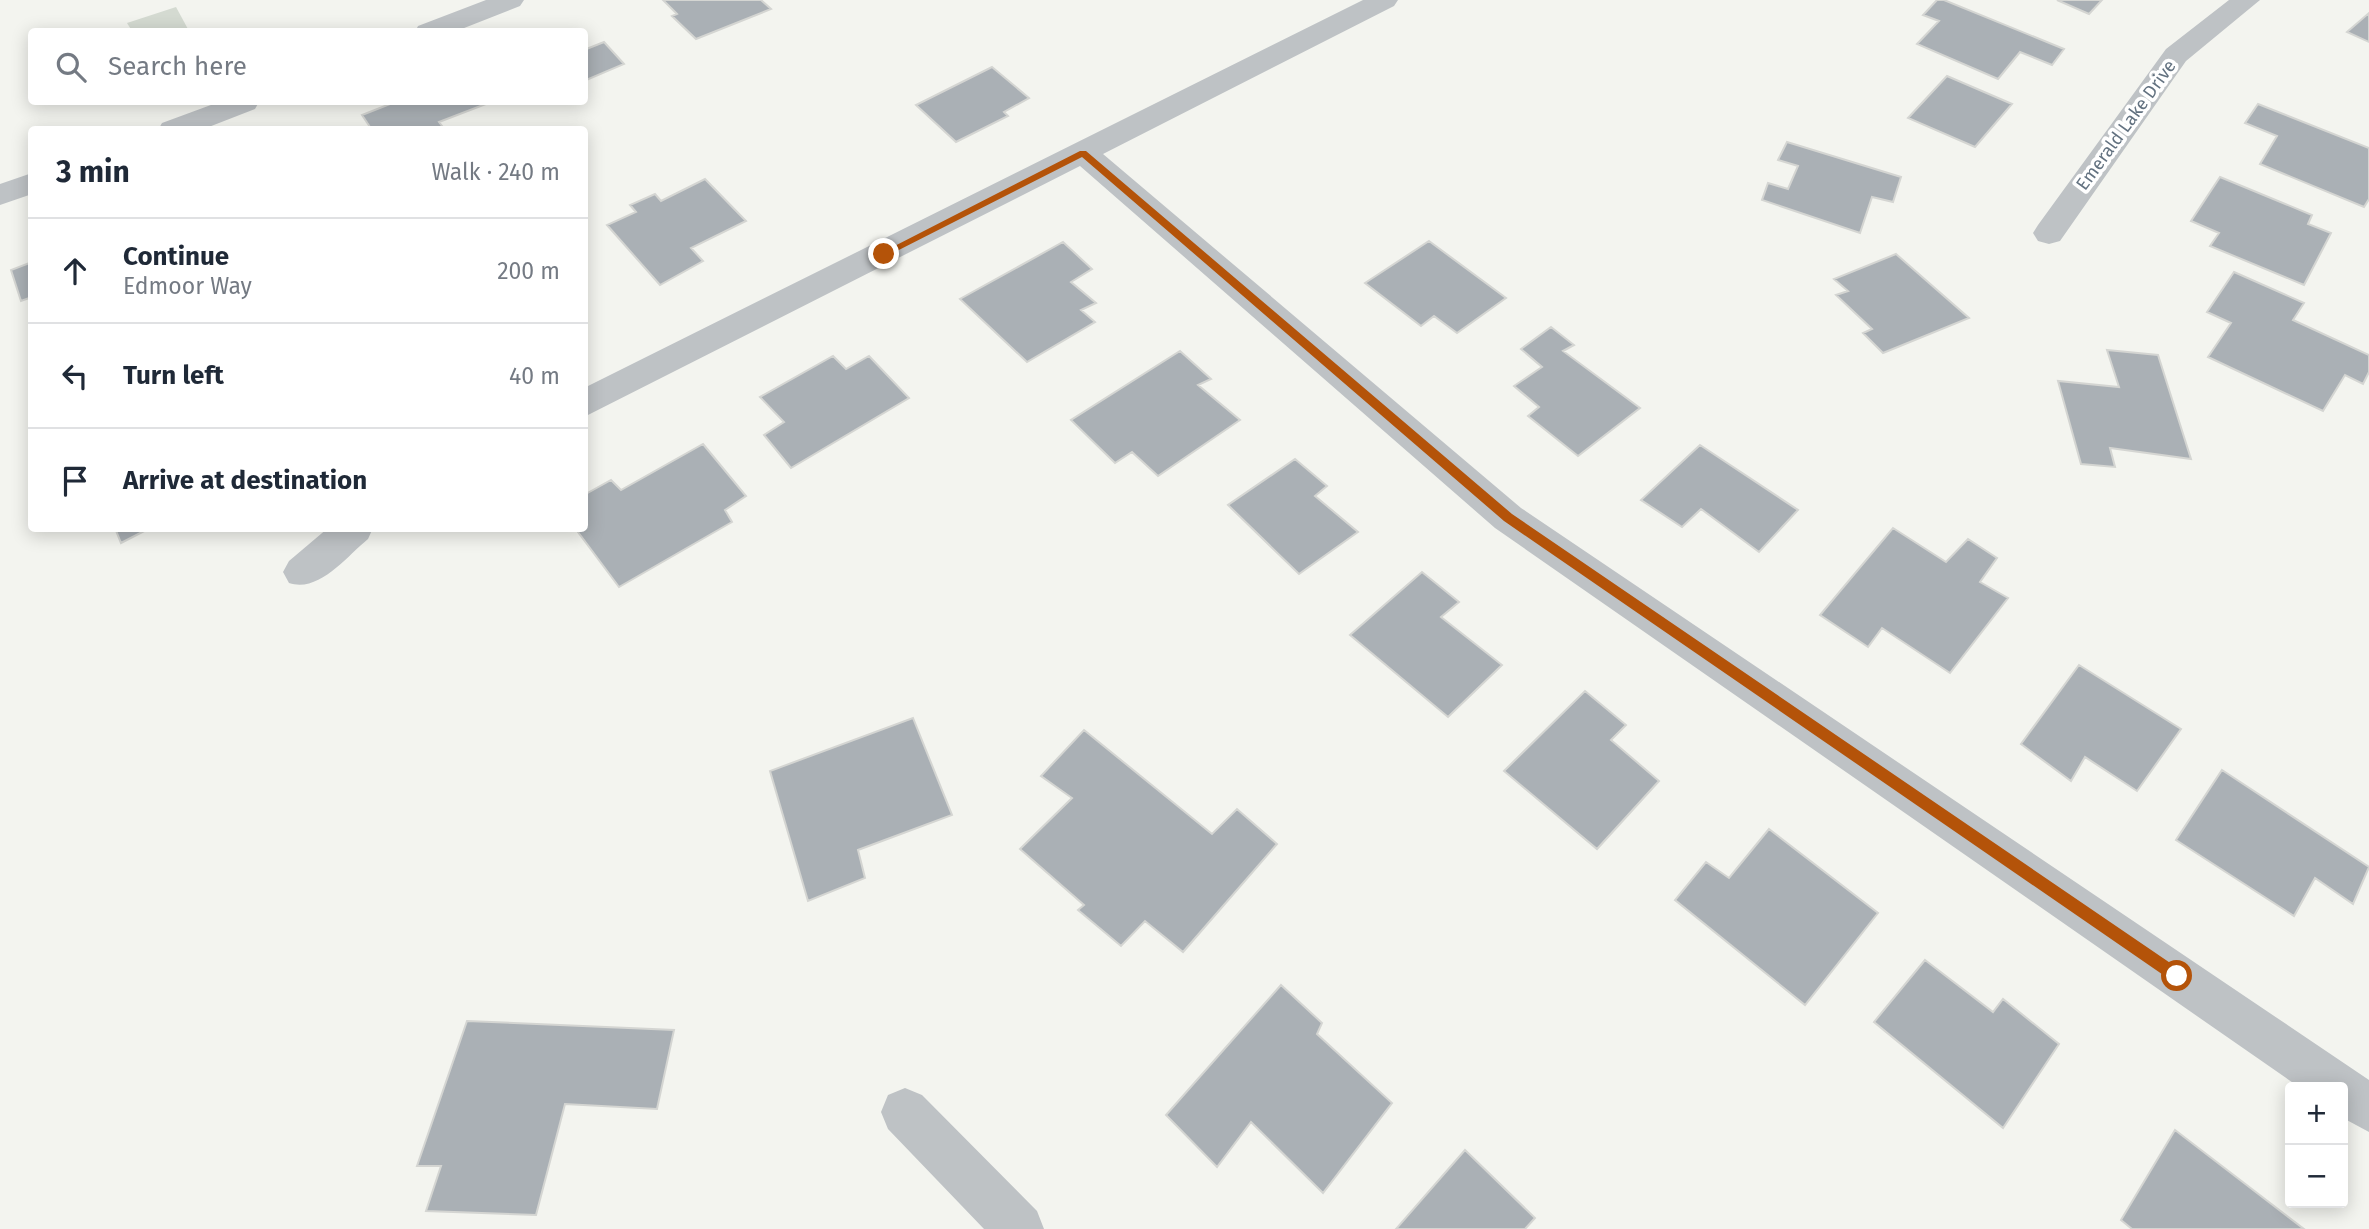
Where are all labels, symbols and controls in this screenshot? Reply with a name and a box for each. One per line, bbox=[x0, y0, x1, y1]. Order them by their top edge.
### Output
search box bbox=[28, 28, 588, 105]
icon: search bbox=[52, 48, 90, 86]
text: Search here bbox=[108, 51, 247, 82]
street label: Emerald Lake Drive bbox=[2071, 56, 2181, 194]
text: 3 min bbox=[56, 154, 130, 190]
text: Walk · 240 m bbox=[432, 158, 560, 186]
route end bbox=[868, 238, 899, 269]
text: Continue bbox=[123, 241, 229, 272]
icon: ahead bbox=[56, 252, 94, 290]
text: 200 m bbox=[497, 257, 560, 285]
text: Edmoor Way bbox=[123, 272, 252, 300]
icon: left bbox=[56, 357, 94, 395]
text: Turn left bbox=[123, 360, 224, 391]
text: 40 m bbox=[509, 362, 560, 390]
icon: arrive bbox=[56, 462, 94, 500]
text: Arrive at destination bbox=[123, 465, 367, 496]
route start bbox=[2161, 960, 2192, 991]
map controls bbox=[2285, 1082, 2348, 1208]
button: + bbox=[2285, 1082, 2348, 1145]
button: − bbox=[2285, 1145, 2348, 1208]

